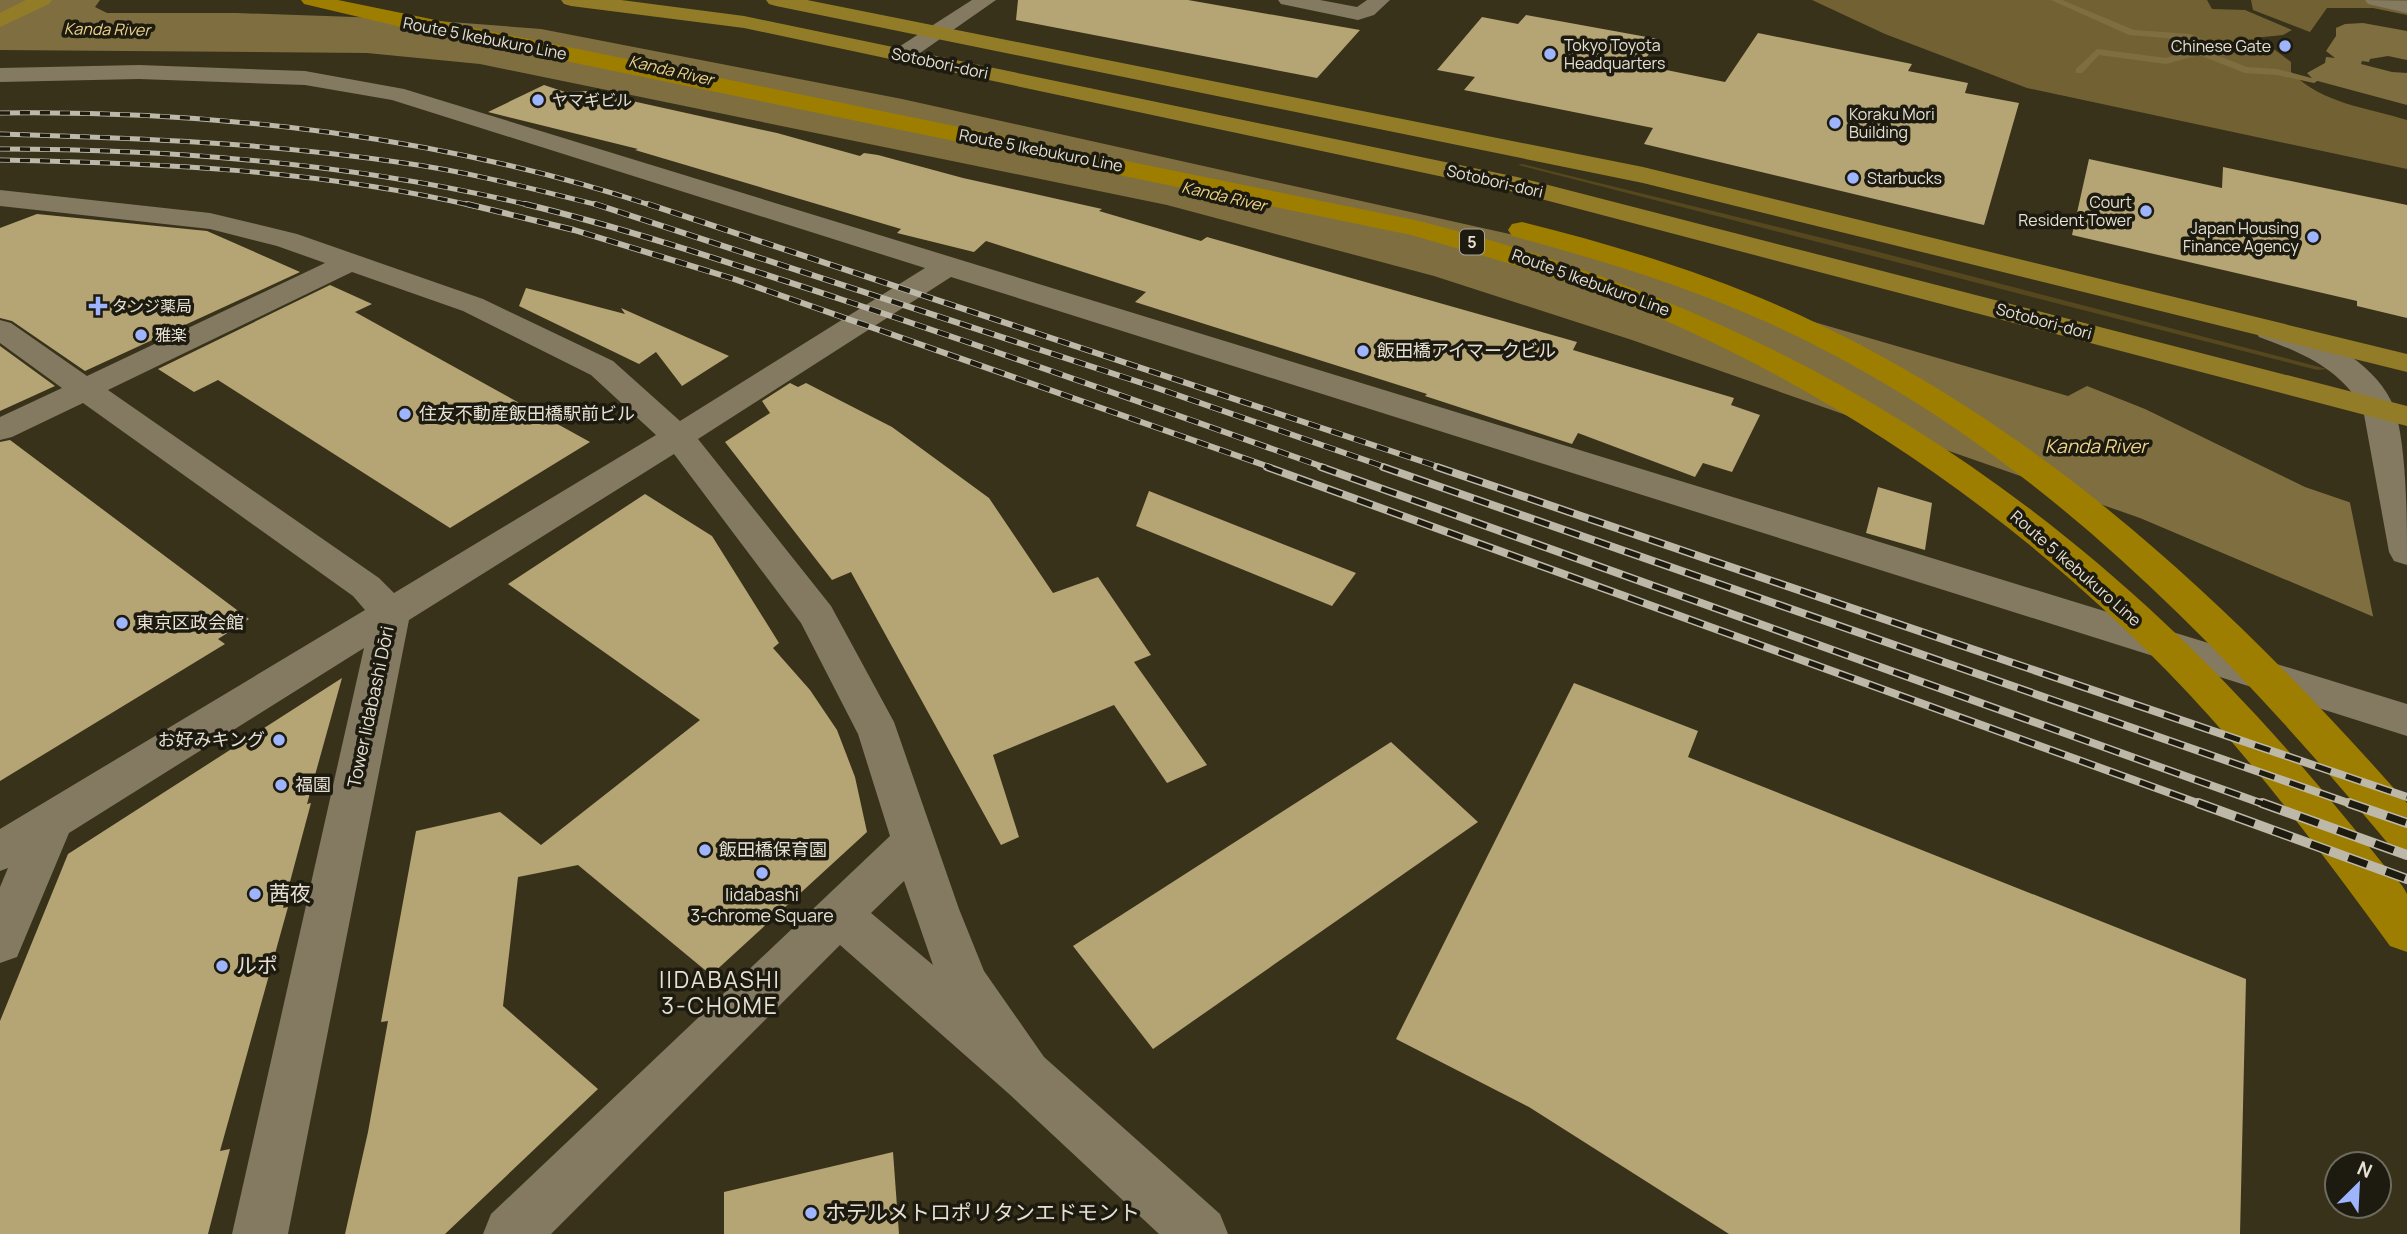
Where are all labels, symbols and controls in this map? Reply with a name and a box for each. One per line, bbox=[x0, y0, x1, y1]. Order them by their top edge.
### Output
street label: Route 5 Ikebukuro Line bbox=[401, 11, 569, 65]
water label: Kanda River bbox=[64, 17, 152, 41]
place label: Tokyo Toyota Headquarters bbox=[1564, 34, 1665, 74]
place label: Chinese Gate bbox=[2171, 35, 2271, 57]
marker: Chinese Gate bbox=[2277, 38, 2293, 54]
street label: Sotobori-dori bbox=[890, 42, 990, 84]
marker: Tokyo Toyota Headquarters bbox=[1542, 46, 1558, 62]
water label: Kanda River bbox=[627, 50, 718, 91]
place label: ヤマギビル bbox=[552, 89, 632, 111]
marker: ヤマギビル bbox=[530, 92, 546, 108]
place label: Koraku Mori Building bbox=[1849, 103, 1935, 143]
marker: Koraku Mori Building bbox=[1827, 115, 1843, 131]
street label: Route 5 Ikebukuro Line bbox=[957, 123, 1125, 177]
street label: Sotobori-dori bbox=[1445, 159, 1545, 203]
place label: Starbucks bbox=[1867, 167, 1942, 189]
marker: Starbucks bbox=[1845, 170, 1861, 186]
water label: Kanda River bbox=[1180, 176, 1271, 217]
place label: Court Resident Tower bbox=[2018, 191, 2132, 231]
marker: Court Resident Tower bbox=[2138, 203, 2154, 219]
place label: Japan Housing Finance Agency bbox=[2183, 217, 2300, 257]
marker: Japan Housing Finance Agency bbox=[2305, 229, 2321, 245]
road number: 5 bbox=[1460, 230, 1484, 254]
street label: Route 5 Ikebukuro Line bbox=[1509, 243, 1673, 321]
place label: タンジ薬局 bbox=[112, 295, 192, 317]
marker: タンジ薬局 bbox=[90, 298, 106, 314]
street label: Sotobori-dori bbox=[1994, 298, 2094, 344]
place label: 雅楽 bbox=[155, 324, 187, 346]
marker: 雅楽 bbox=[133, 327, 149, 343]
place label: 飯田橋アイマークビル bbox=[1377, 338, 1556, 362]
marker: 飯田橋アイマークビル bbox=[1355, 343, 1371, 359]
place label: 住友不動産飯田橋駅前ビル bbox=[419, 401, 635, 425]
marker: 住友不動産飯田橋駅前ビル bbox=[397, 406, 413, 422]
water label: Kanda River bbox=[2045, 433, 2149, 459]
street label: Route 5 Ikebukuro Line bbox=[2006, 505, 2146, 631]
place label: 東京区政会館 bbox=[136, 610, 244, 634]
marker: 東京区政会館 bbox=[114, 615, 130, 631]
street label: Tower Iidabashi Dōri bbox=[341, 624, 399, 790]
place label: お好みキング bbox=[158, 727, 265, 751]
marker: お好みキング bbox=[271, 732, 287, 748]
place label: 福園 bbox=[295, 772, 331, 796]
marker: 福園 bbox=[273, 777, 289, 793]
place label: 飯田橋保育園 bbox=[719, 837, 827, 861]
marker: 飯田橋保育園 bbox=[697, 842, 713, 858]
marker: Iidabashi 3-chrome Square bbox=[754, 865, 770, 881]
place label: 茜夜 bbox=[269, 879, 311, 907]
place label: Iidabashi 3-chrome Square bbox=[690, 882, 834, 927]
marker: 茜夜 bbox=[247, 886, 263, 902]
place label: ルポ bbox=[236, 951, 278, 979]
marker: ルポ bbox=[214, 958, 230, 974]
district label: IIDABASHI 3-CHOME bbox=[659, 963, 781, 1021]
north arrow bbox=[2323, 1150, 2393, 1220]
text: N bbox=[2353, 1155, 2376, 1184]
place label: ホテルメトロポリタンエドモント bbox=[825, 1198, 1140, 1226]
marker: ホテルメトロポリタンエドモント bbox=[803, 1205, 819, 1221]

